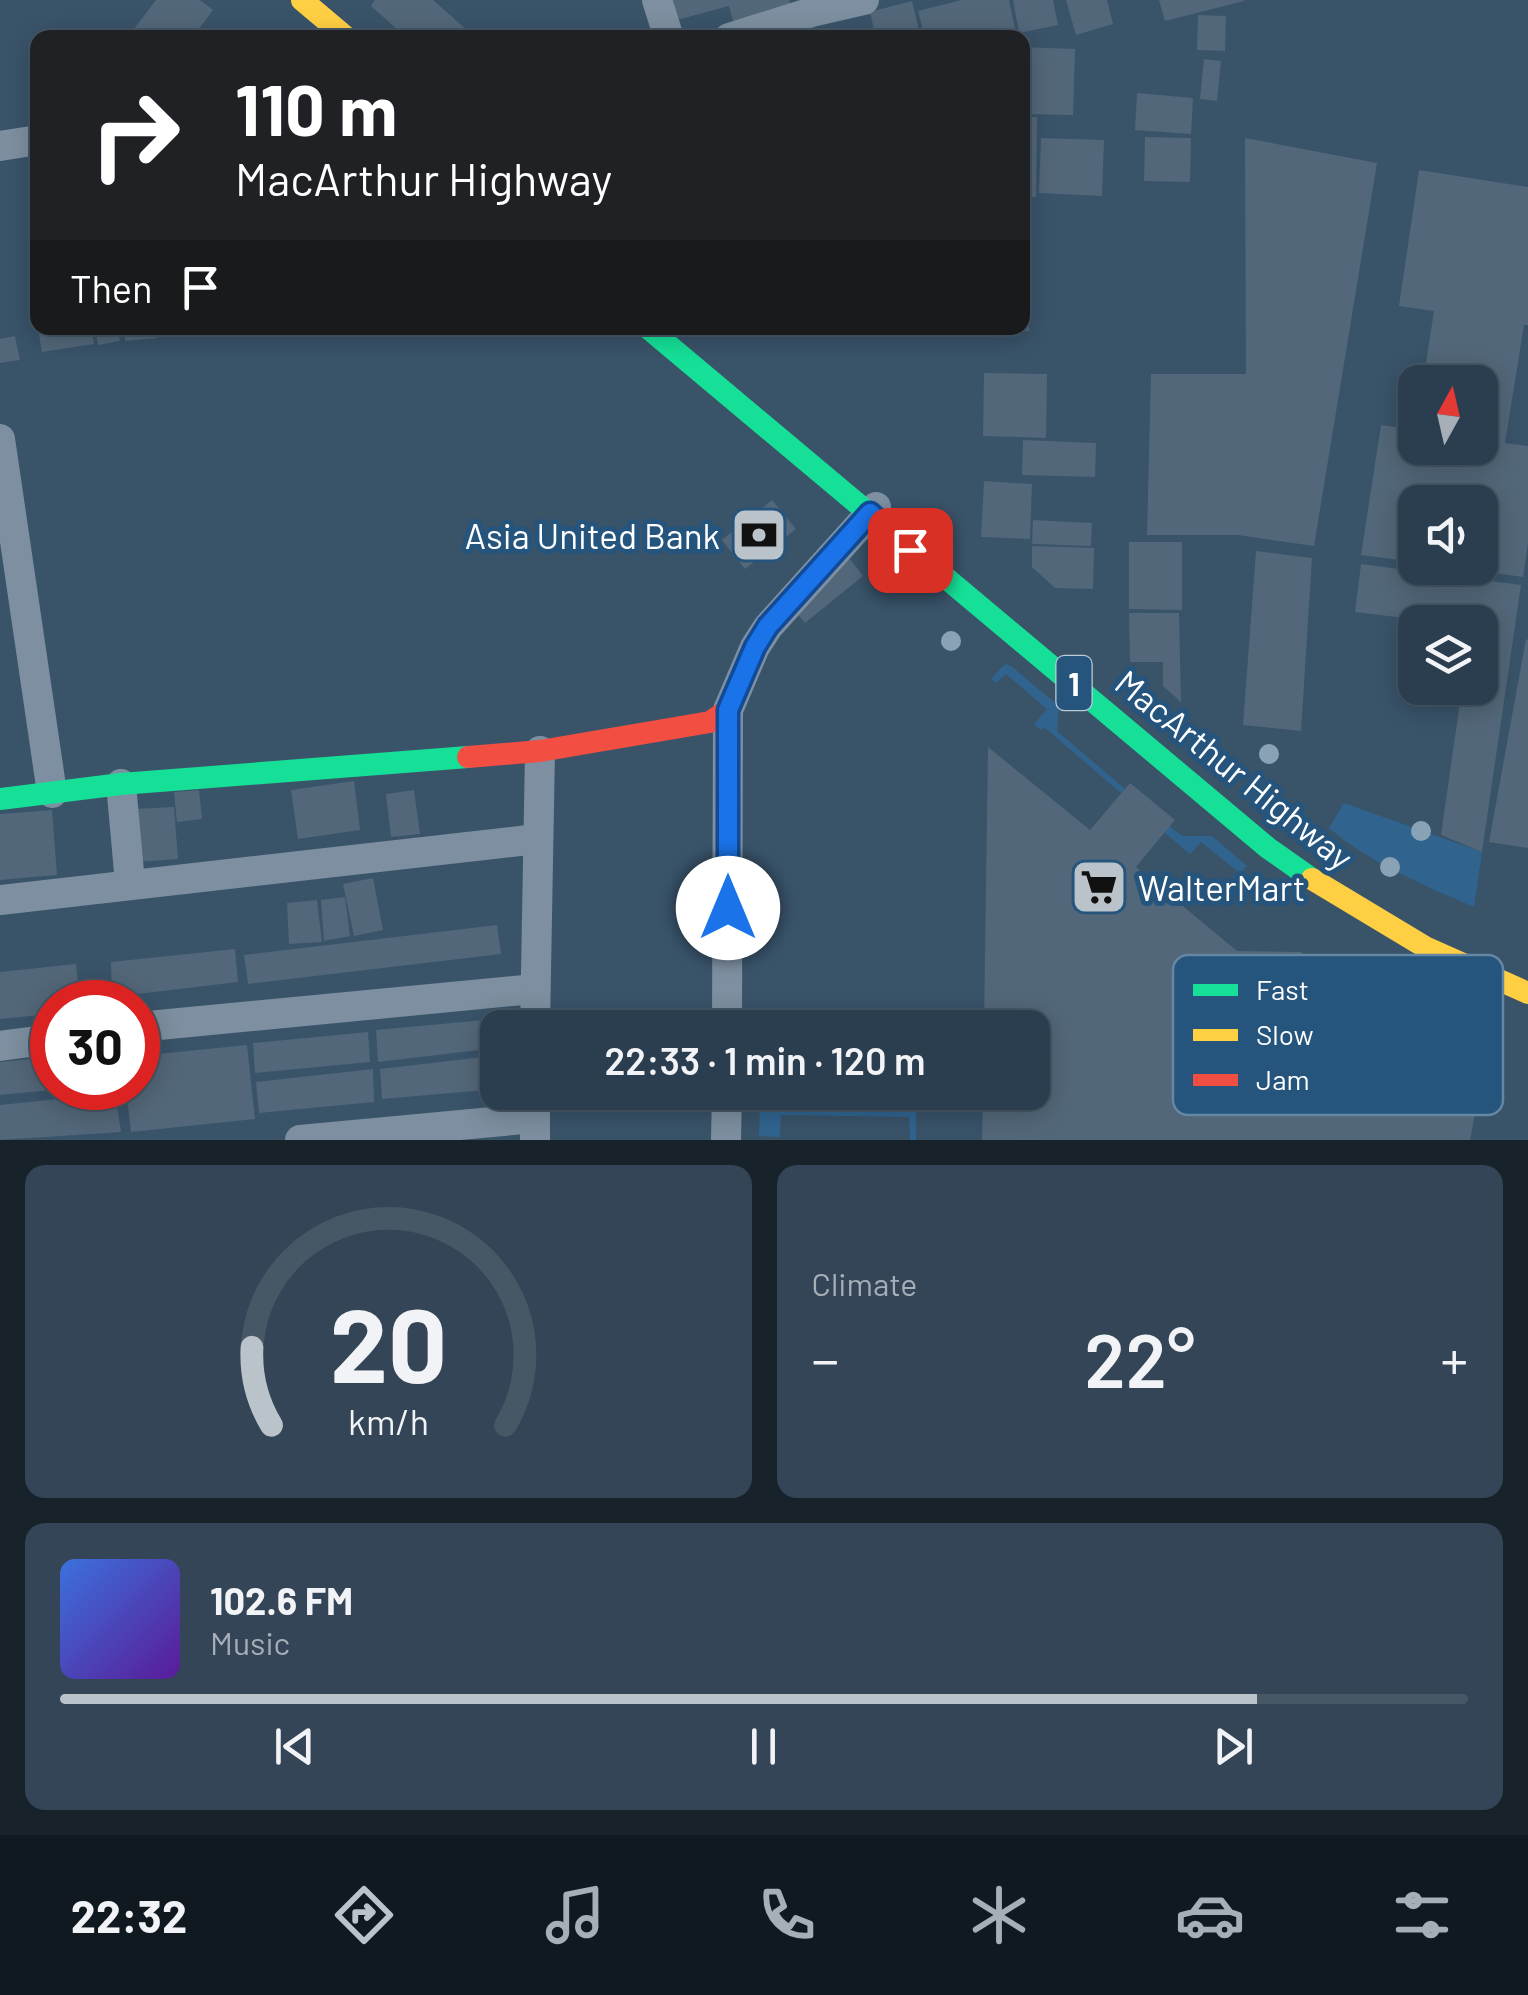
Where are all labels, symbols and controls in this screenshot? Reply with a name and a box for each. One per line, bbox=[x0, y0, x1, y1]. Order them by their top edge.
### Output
text: 110 m bbox=[235, 66, 397, 150]
icon: right bbox=[70, 70, 200, 200]
text: MacArthur Highway bbox=[235, 151, 612, 205]
icon: arrive bbox=[173, 260, 228, 315]
text: Then bbox=[70, 265, 153, 311]
north arrow bbox=[1398, 365, 1498, 465]
map controls bbox=[1398, 365, 1498, 705]
button: sound bbox=[1398, 485, 1498, 585]
bank icon: Asia United Bank bbox=[729, 505, 789, 565]
pin bbox=[868, 508, 953, 593]
place label: Asia United Bank bbox=[465, 514, 720, 556]
icon: arrive bbox=[883, 523, 938, 578]
button: layers bbox=[1398, 605, 1498, 705]
road number: 1 bbox=[1056, 656, 1092, 710]
street label: MacArthur Highway bbox=[1108, 660, 1362, 878]
position arrow bbox=[676, 856, 780, 960]
supermarket icon: WalterMart bbox=[1069, 857, 1129, 917]
place label: WalterMart bbox=[1138, 866, 1305, 908]
legend bbox=[1173, 955, 1503, 1115]
text: Fast bbox=[1256, 972, 1309, 1006]
speed limit sign: 30 bbox=[30, 980, 160, 1110]
text: Slow bbox=[1256, 1017, 1314, 1051]
text: 22:33 · 1 min · 120 m bbox=[604, 1037, 926, 1083]
text: Jam bbox=[1256, 1062, 1310, 1096]
text: Climate bbox=[812, 1264, 917, 1302]
text: 20 bbox=[329, 1279, 447, 1404]
text: 22° bbox=[1084, 1313, 1195, 1403]
text: − bbox=[812, 1325, 839, 1391]
text: + bbox=[1440, 1325, 1468, 1391]
text: km/h bbox=[348, 1399, 429, 1442]
text: 102.6 FM bbox=[210, 1577, 353, 1623]
text: Music bbox=[210, 1623, 290, 1661]
icon: previous bbox=[267, 1719, 322, 1774]
icon: pause bbox=[736, 1719, 791, 1774]
icon: next bbox=[1206, 1719, 1261, 1774]
icon: directions bbox=[329, 1880, 399, 1950]
icon: music bbox=[540, 1880, 610, 1950]
icon: phone bbox=[752, 1880, 822, 1950]
icon: climate bbox=[964, 1880, 1034, 1950]
icon: car bbox=[1175, 1880, 1245, 1950]
icon: filters bbox=[1387, 1880, 1457, 1950]
text: 22:32 bbox=[71, 1888, 187, 1942]

